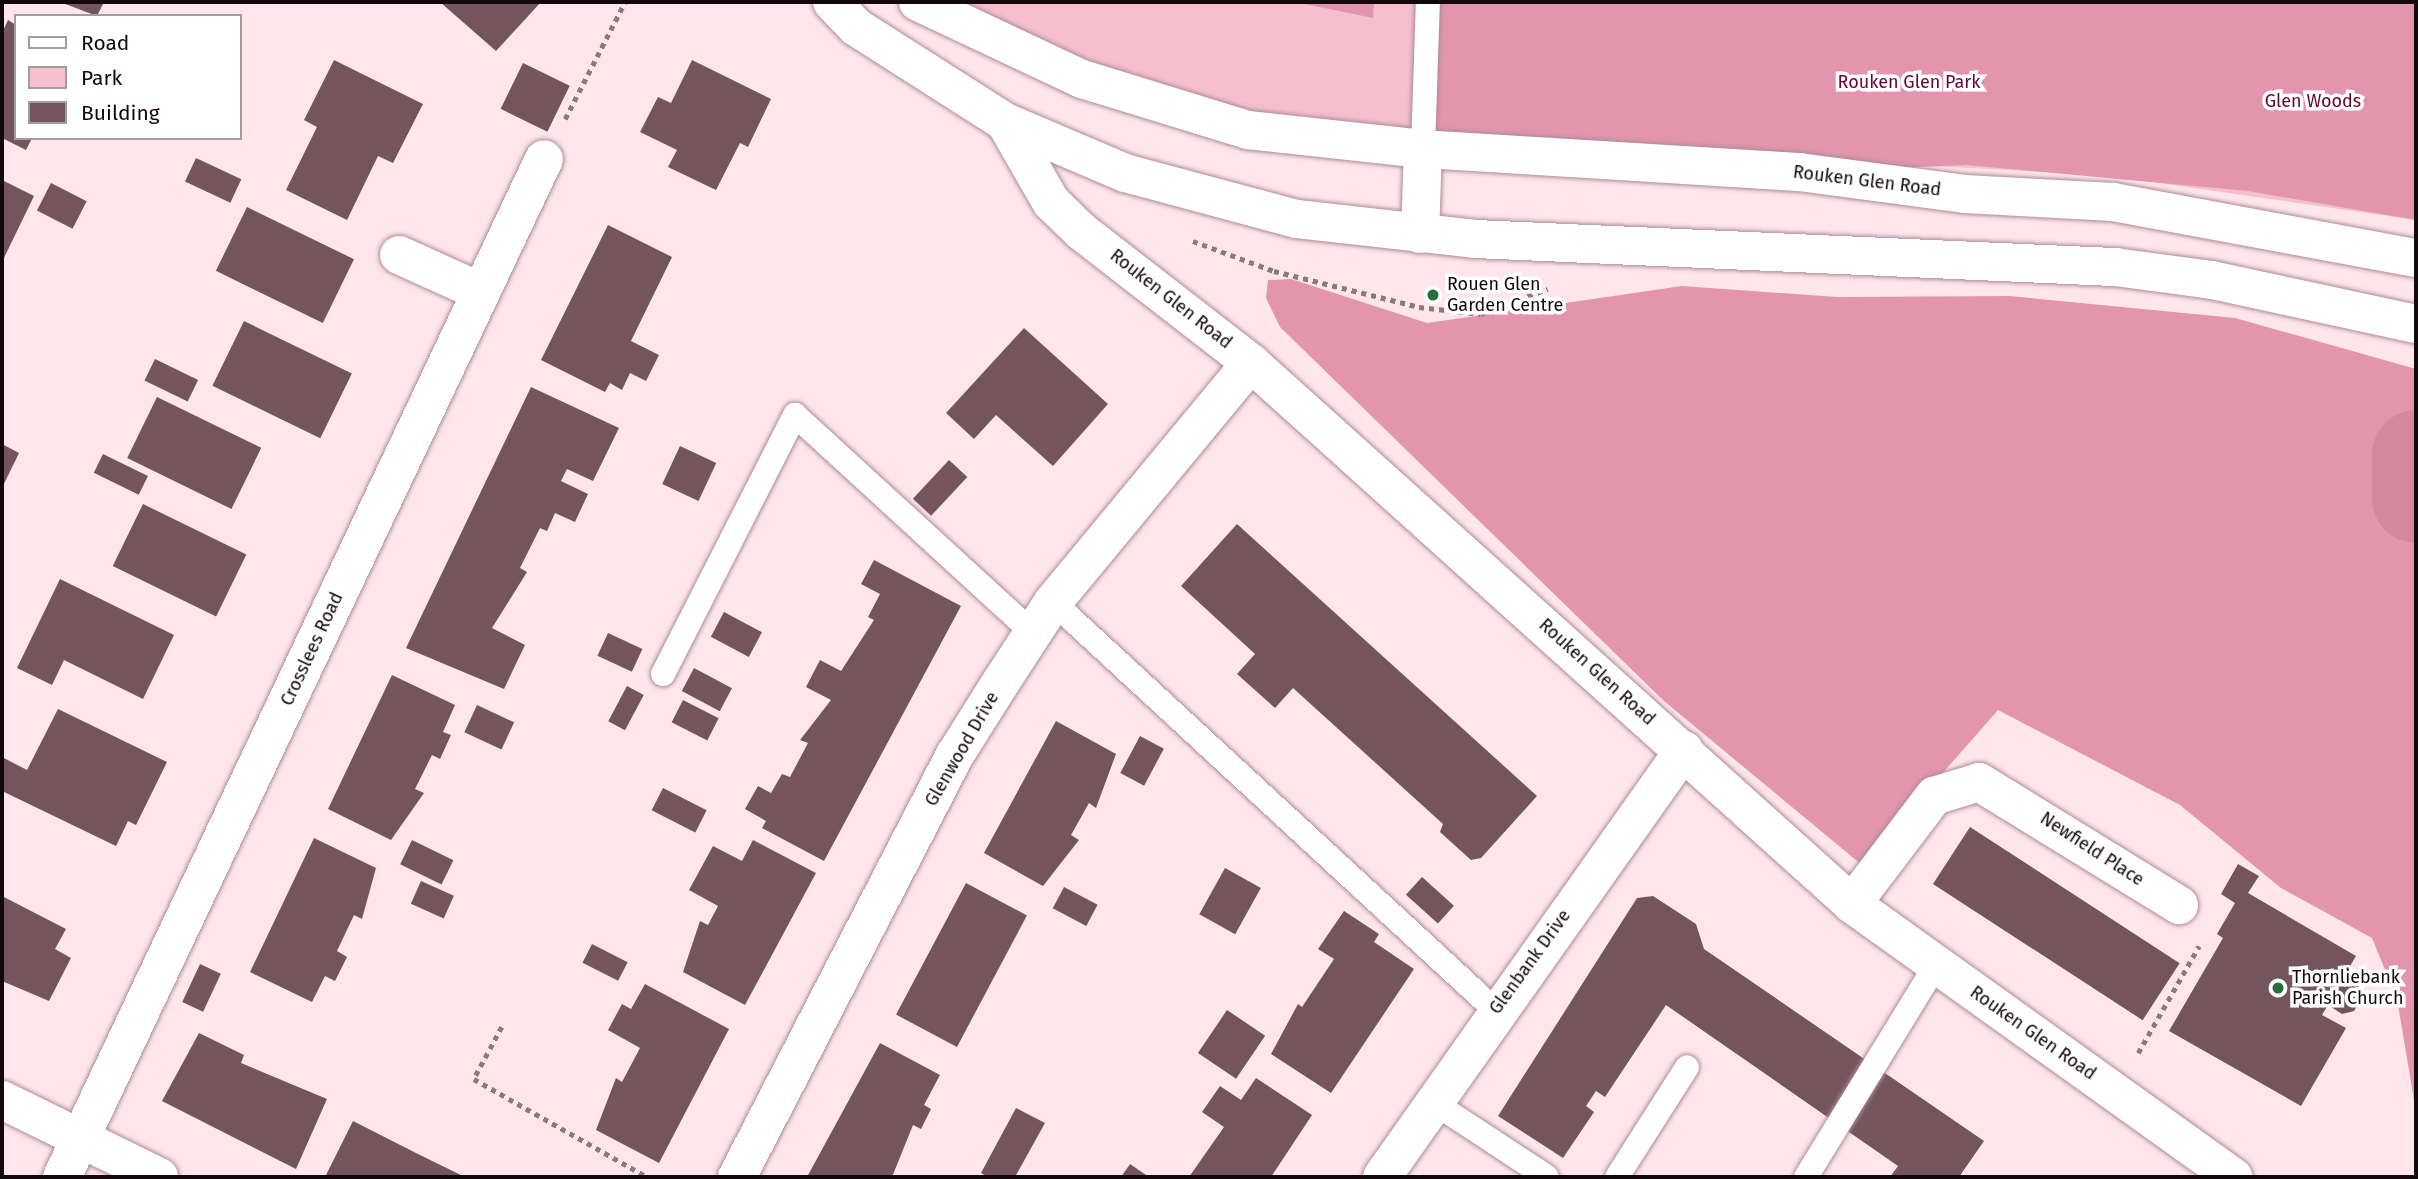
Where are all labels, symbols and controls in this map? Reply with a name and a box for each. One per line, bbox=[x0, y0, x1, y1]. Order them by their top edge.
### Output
legend bbox=[14, 14, 242, 140]
text: Road bbox=[81, 30, 129, 56]
text: Park bbox=[81, 65, 122, 91]
park label: Rouken Glen Park bbox=[1838, 71, 1980, 93]
park label: Glen Woods bbox=[2265, 90, 2361, 112]
text: Building bbox=[81, 100, 160, 126]
street label: Rouken Glen Road bbox=[1792, 161, 1942, 201]
street label: Rouken Glen Road bbox=[1106, 245, 1236, 353]
place label: Rouen Glen Garden Centre bbox=[1447, 274, 1563, 316]
marker: Rouen Glen Garden Centre bbox=[1425, 287, 1441, 303]
street label: Crosslees Road bbox=[276, 589, 348, 709]
street label: Rouken Glen Road bbox=[1534, 614, 1660, 730]
street label: Glenwood Drive bbox=[921, 688, 1003, 810]
street label: Newfield Place bbox=[2036, 807, 2148, 891]
street label: Glenbank Drive bbox=[1485, 906, 1575, 1018]
place label: Thornliebank Parish Church bbox=[2292, 967, 2403, 1010]
marker: Thornliebank Parish Church bbox=[2270, 980, 2286, 996]
street label: Rouken Glen Road bbox=[1966, 981, 2100, 1085]

